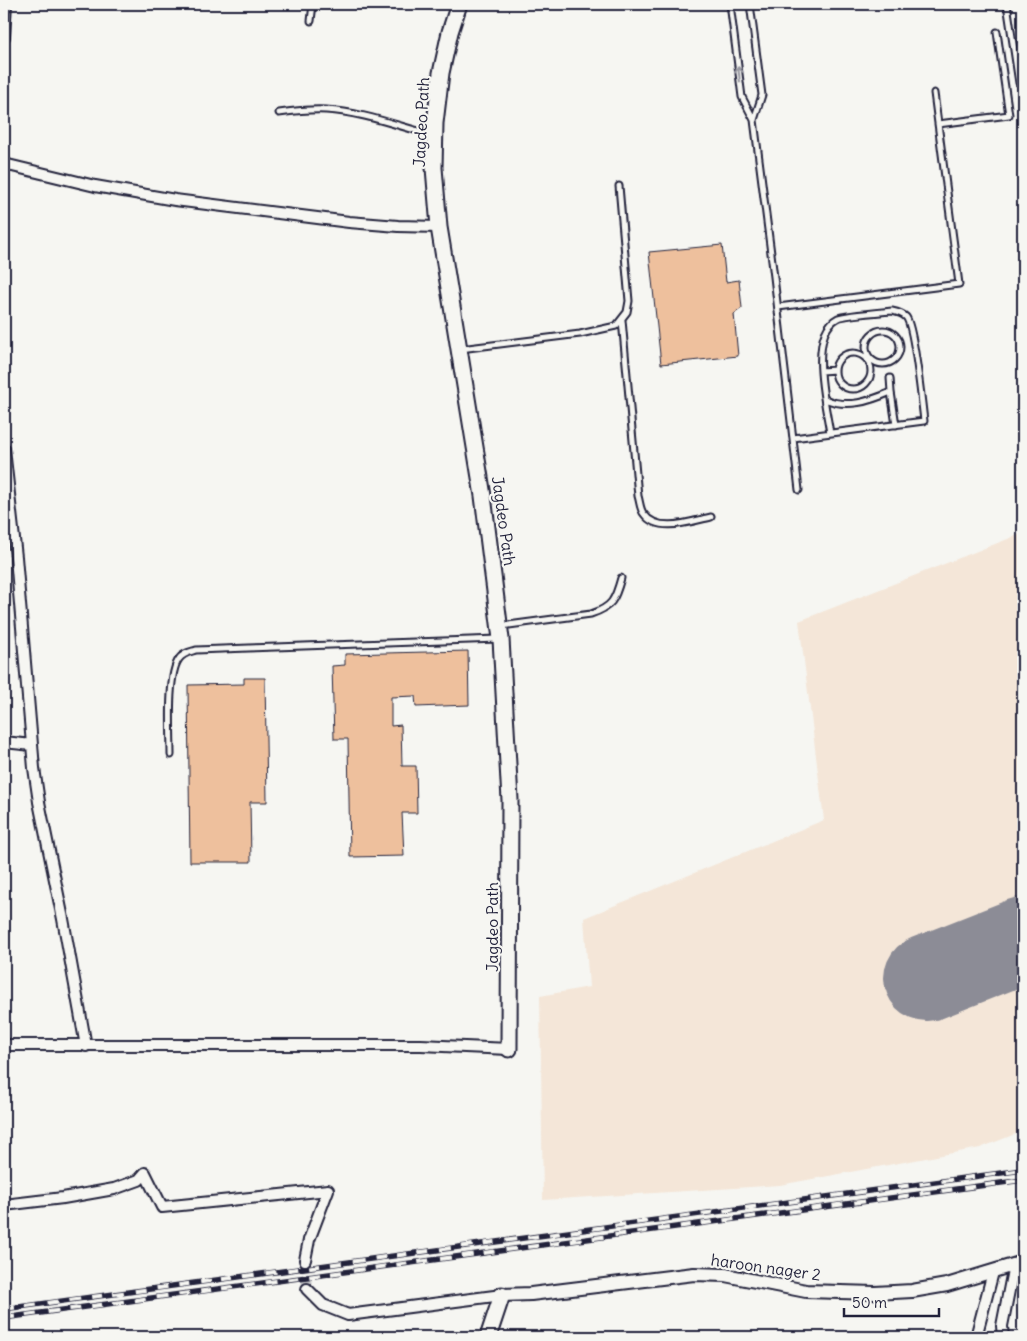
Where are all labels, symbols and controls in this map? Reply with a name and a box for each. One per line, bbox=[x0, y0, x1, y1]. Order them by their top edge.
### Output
one-way arrow bbox=[734, 67, 744, 83]
street label: Jagdeo Path bbox=[409, 77, 433, 167]
street label: Jagdeo Path bbox=[488, 475, 520, 567]
street label: Jagdeo Path bbox=[482, 882, 502, 972]
street label: haroon nager 2 bbox=[710, 1249, 822, 1285]
scale bar bbox=[844, 1286, 940, 1318]
text: 50 m bbox=[852, 1293, 887, 1312]

